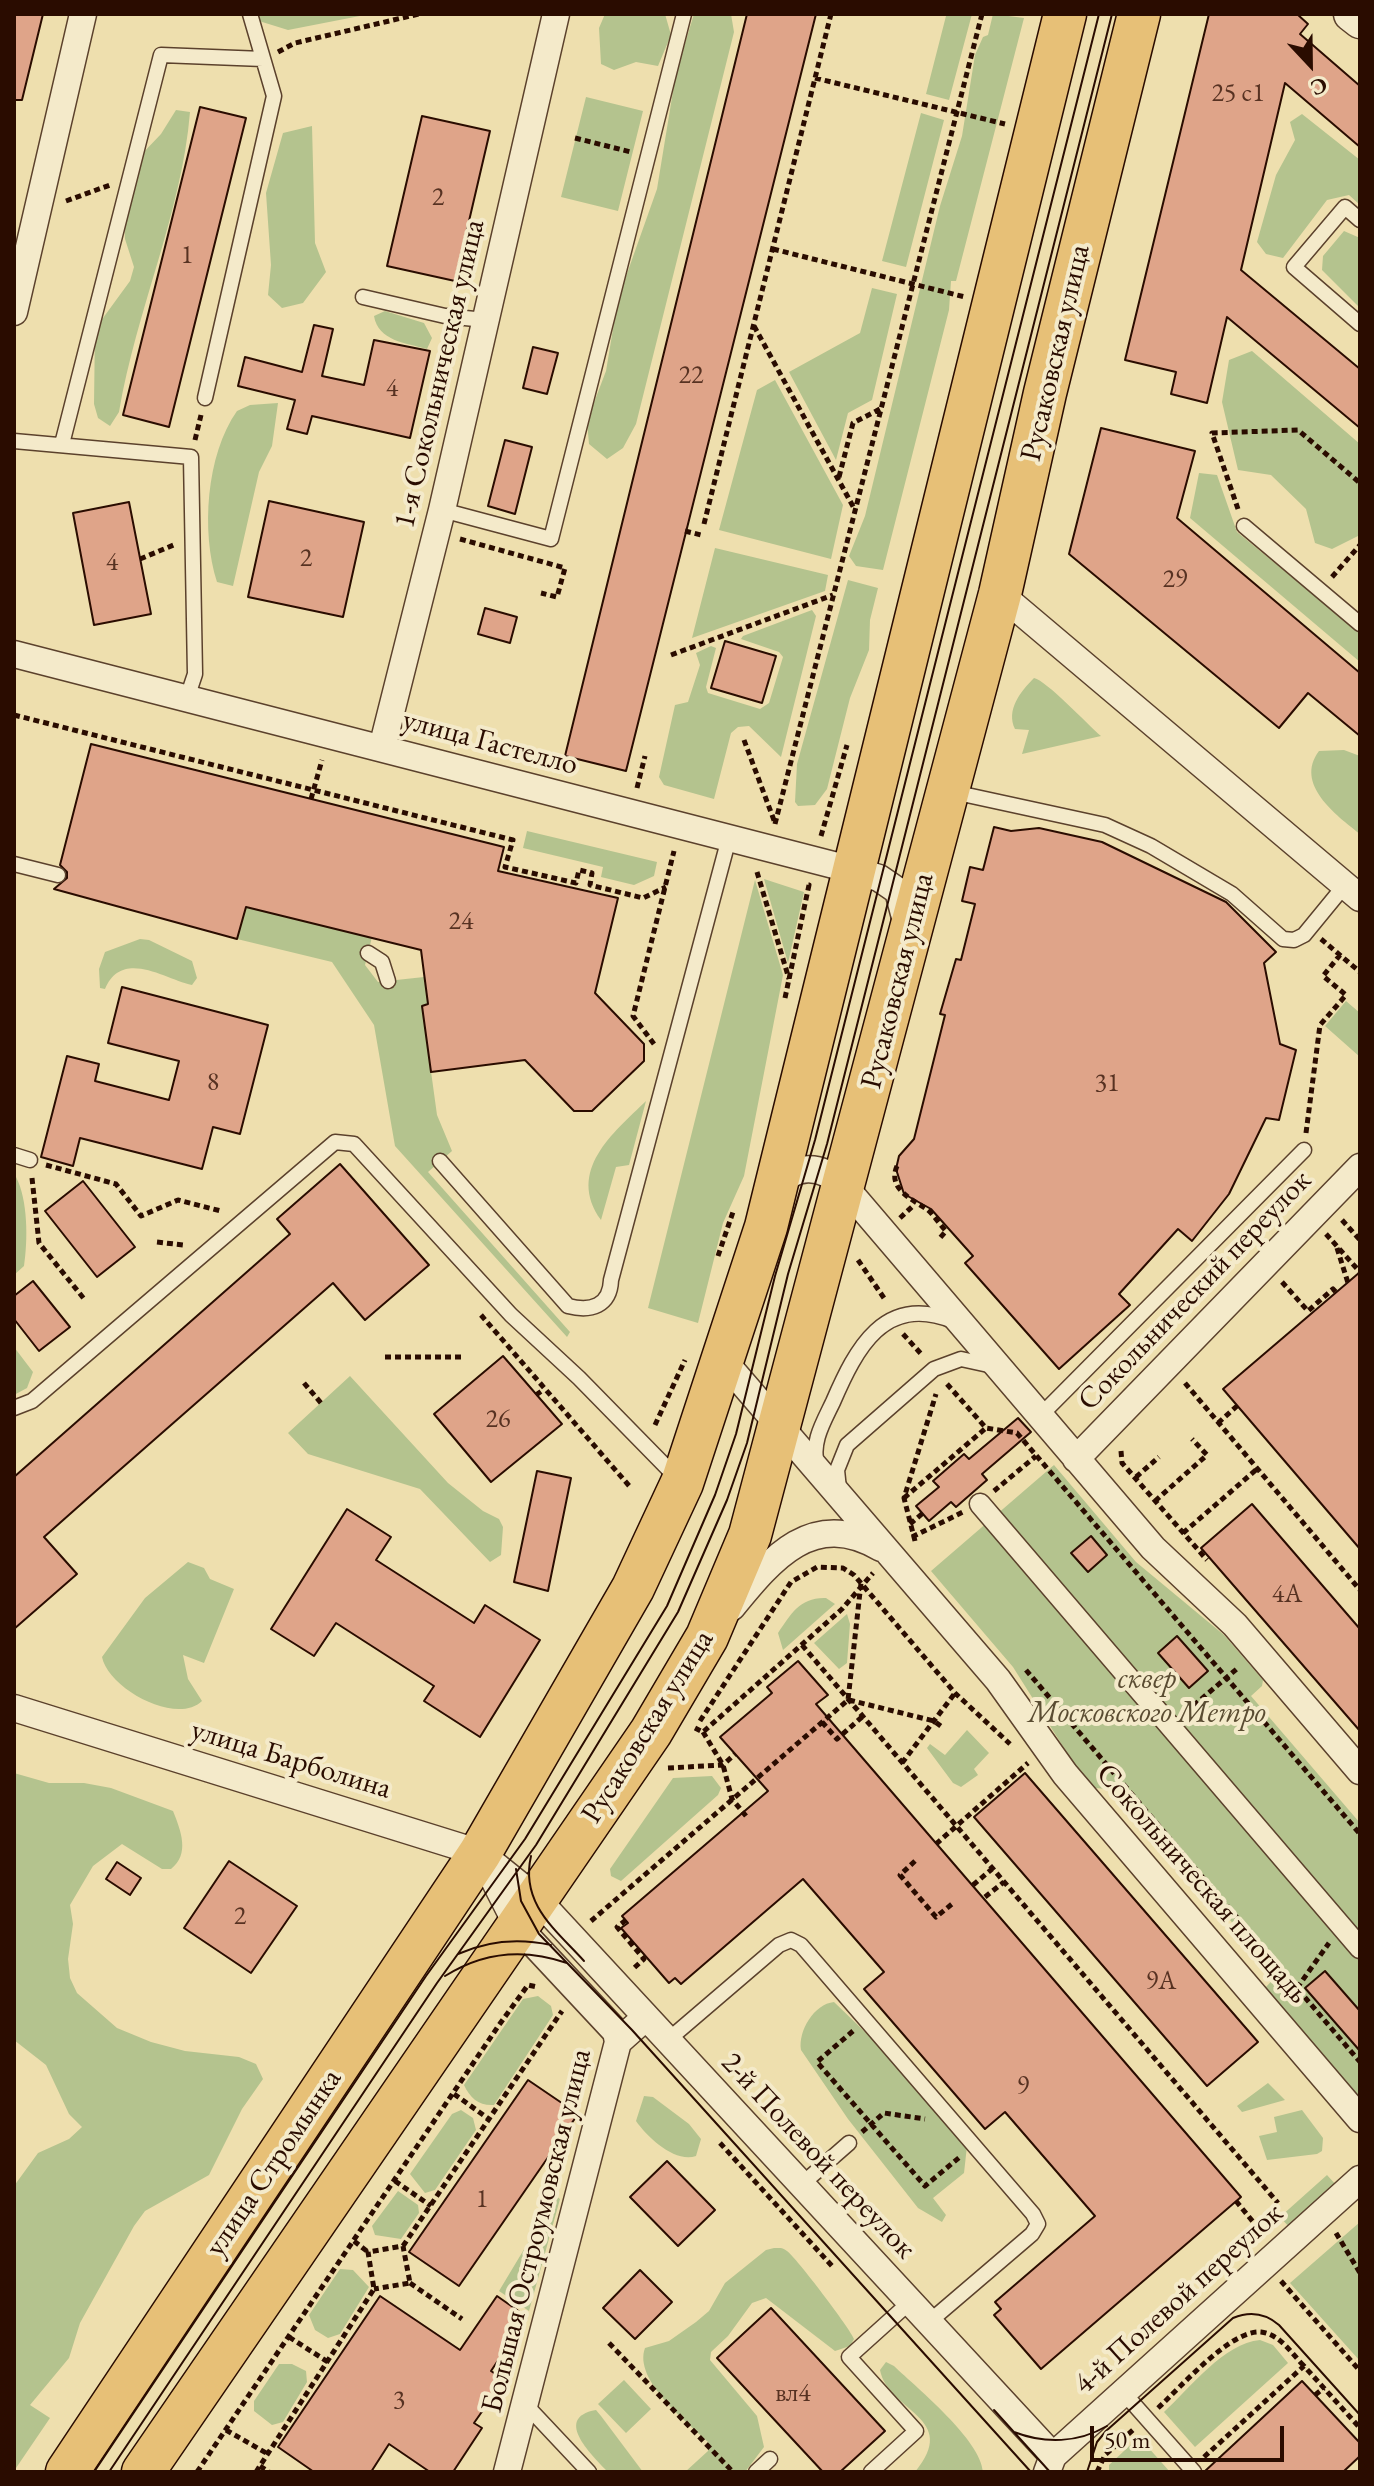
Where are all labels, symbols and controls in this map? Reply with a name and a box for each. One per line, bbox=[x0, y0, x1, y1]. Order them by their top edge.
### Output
north arrow bbox=[1270, 24, 1350, 104]
text: С bbox=[1307, 70, 1332, 103]
house number: 25 с1 bbox=[1211, 78, 1265, 110]
house number: 2 bbox=[432, 182, 444, 214]
street label: 1-я Сокольническая улица bbox=[387, 216, 493, 532]
house number: 1 bbox=[181, 240, 193, 272]
street label: Русаковская улица bbox=[1014, 241, 1098, 465]
house number: 22 bbox=[679, 360, 703, 392]
house number: 4 bbox=[386, 373, 398, 405]
house number: 2 bbox=[300, 543, 312, 575]
house number: 4 bbox=[106, 547, 118, 579]
house number: 29 bbox=[1163, 564, 1187, 596]
street label: улица Гастелло bbox=[398, 702, 582, 784]
street label: Русаковская улица bbox=[854, 869, 942, 1093]
house number: 24 bbox=[449, 906, 473, 938]
house number: 8 bbox=[207, 1067, 219, 1099]
house number: 31 bbox=[1095, 1068, 1119, 1100]
street label: Сокольнический переулок bbox=[1071, 1163, 1319, 1419]
house number: 26 bbox=[486, 1404, 510, 1436]
house number: 4А bbox=[1272, 1579, 1302, 1611]
street label: Русаковская улица bbox=[574, 1624, 722, 1830]
park label: сквер Московского Метро bbox=[1028, 1662, 1266, 1732]
street label: улица Барболина bbox=[187, 1712, 395, 1808]
street label: Сокольническая площадь bbox=[1088, 1757, 1316, 2011]
house number: 2 bbox=[234, 1901, 246, 1933]
house number: 9А bbox=[1146, 1966, 1176, 1998]
street label: Большая Остроумовская улица bbox=[474, 2045, 600, 2417]
street label: 2-й Полевой переулок bbox=[713, 2045, 923, 2267]
street label: улица Стромынка bbox=[198, 2062, 350, 2264]
house number: 9 bbox=[1017, 2071, 1029, 2103]
house number: 1 bbox=[476, 2184, 488, 2216]
street label: 4-й Полевой переулок bbox=[1067, 2196, 1291, 2402]
house number: вл4 bbox=[775, 2378, 811, 2410]
house number: 3 bbox=[393, 2385, 405, 2417]
scale bar bbox=[1094, 2410, 1288, 2460]
text: 50 m bbox=[1104, 2424, 1151, 2455]

